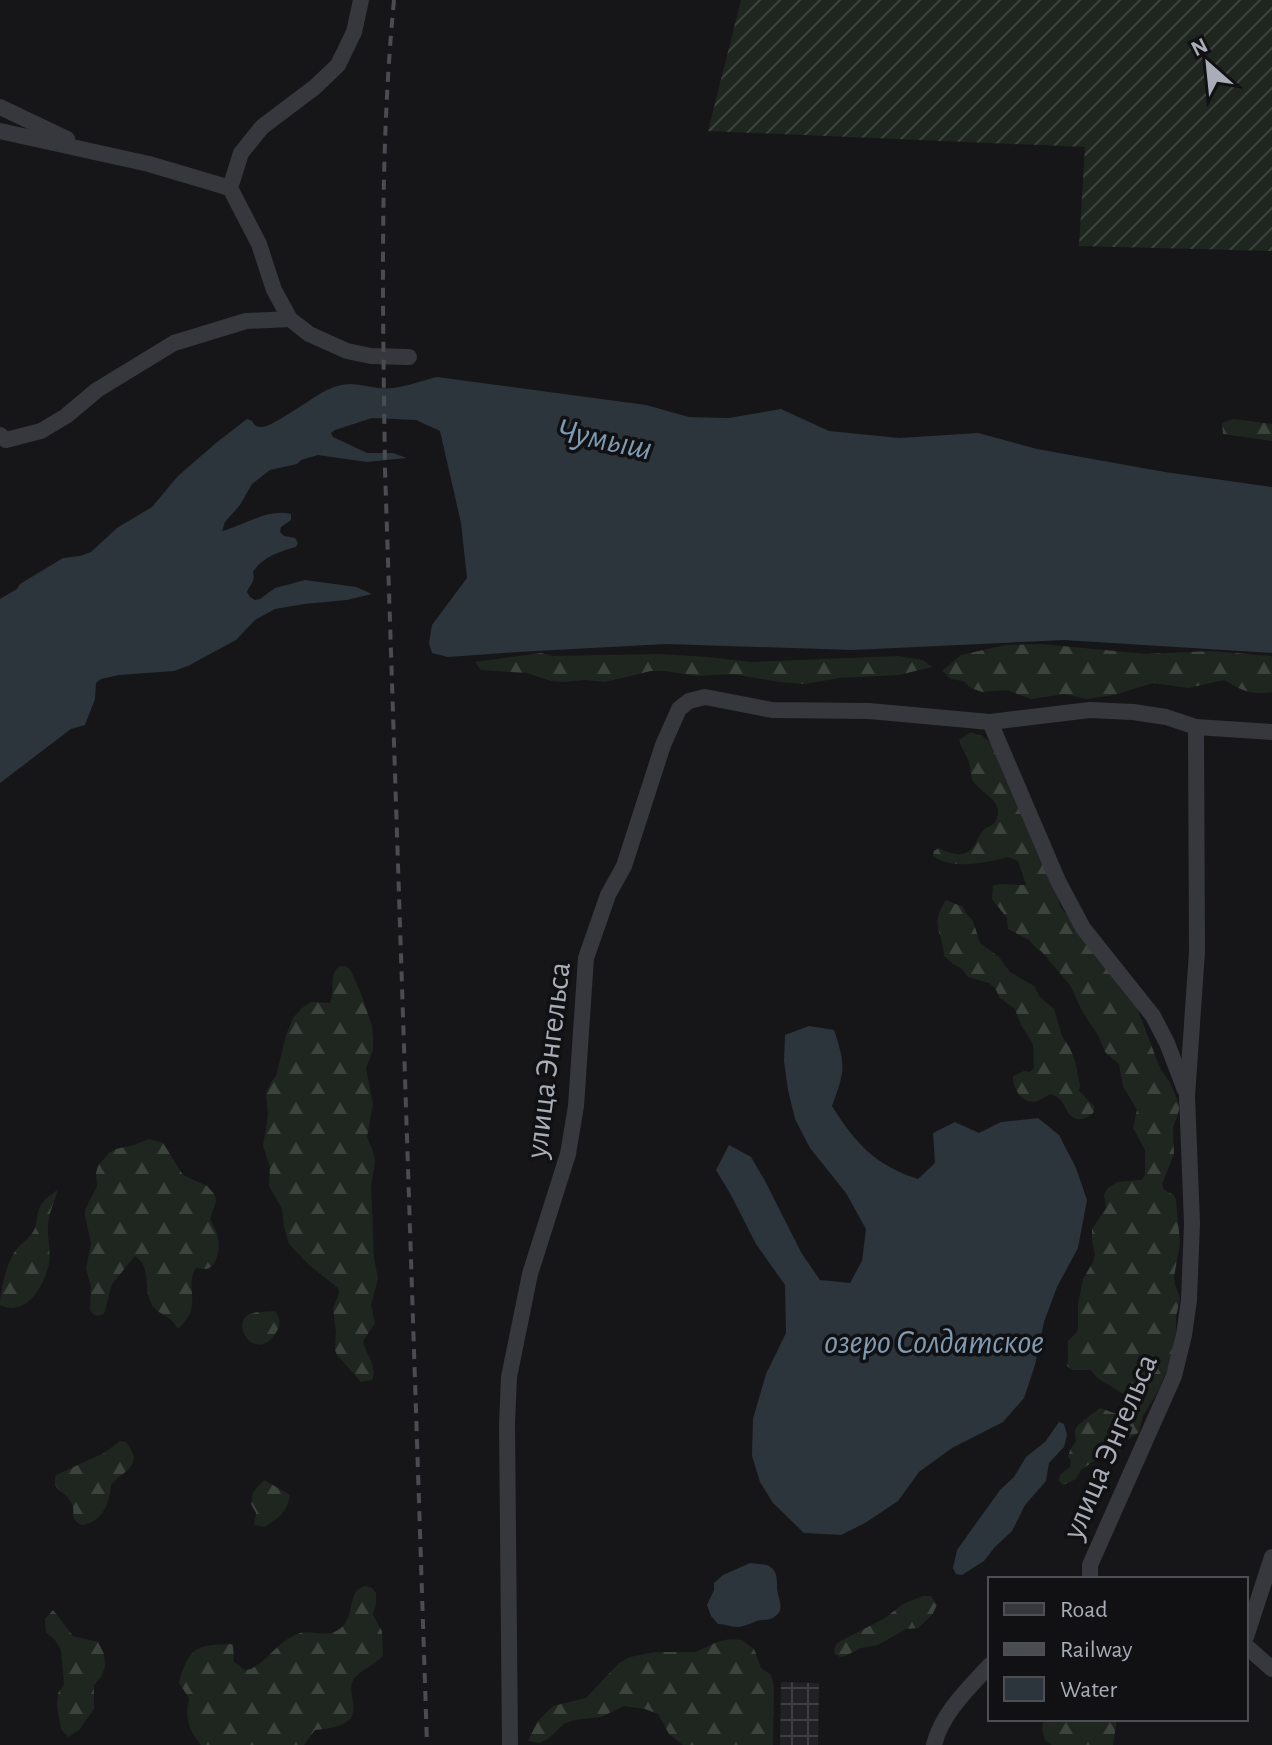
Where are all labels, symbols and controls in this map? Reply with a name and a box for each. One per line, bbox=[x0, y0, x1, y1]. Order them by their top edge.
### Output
north arrow bbox=[1168, 24, 1248, 104]
text: N bbox=[1188, 34, 1211, 60]
water label: Чумыш bbox=[554, 413, 655, 467]
street label: улица Энгельса bbox=[520, 960, 576, 1161]
water label: озеро Солдатское bbox=[824, 1326, 1044, 1360]
street label: улица Энгельса bbox=[1056, 1349, 1163, 1544]
legend bbox=[988, 1577, 1248, 1721]
text: Road bbox=[1060, 1598, 1108, 1622]
text: Railway bbox=[1060, 1638, 1132, 1662]
text: Water bbox=[1060, 1678, 1118, 1702]

